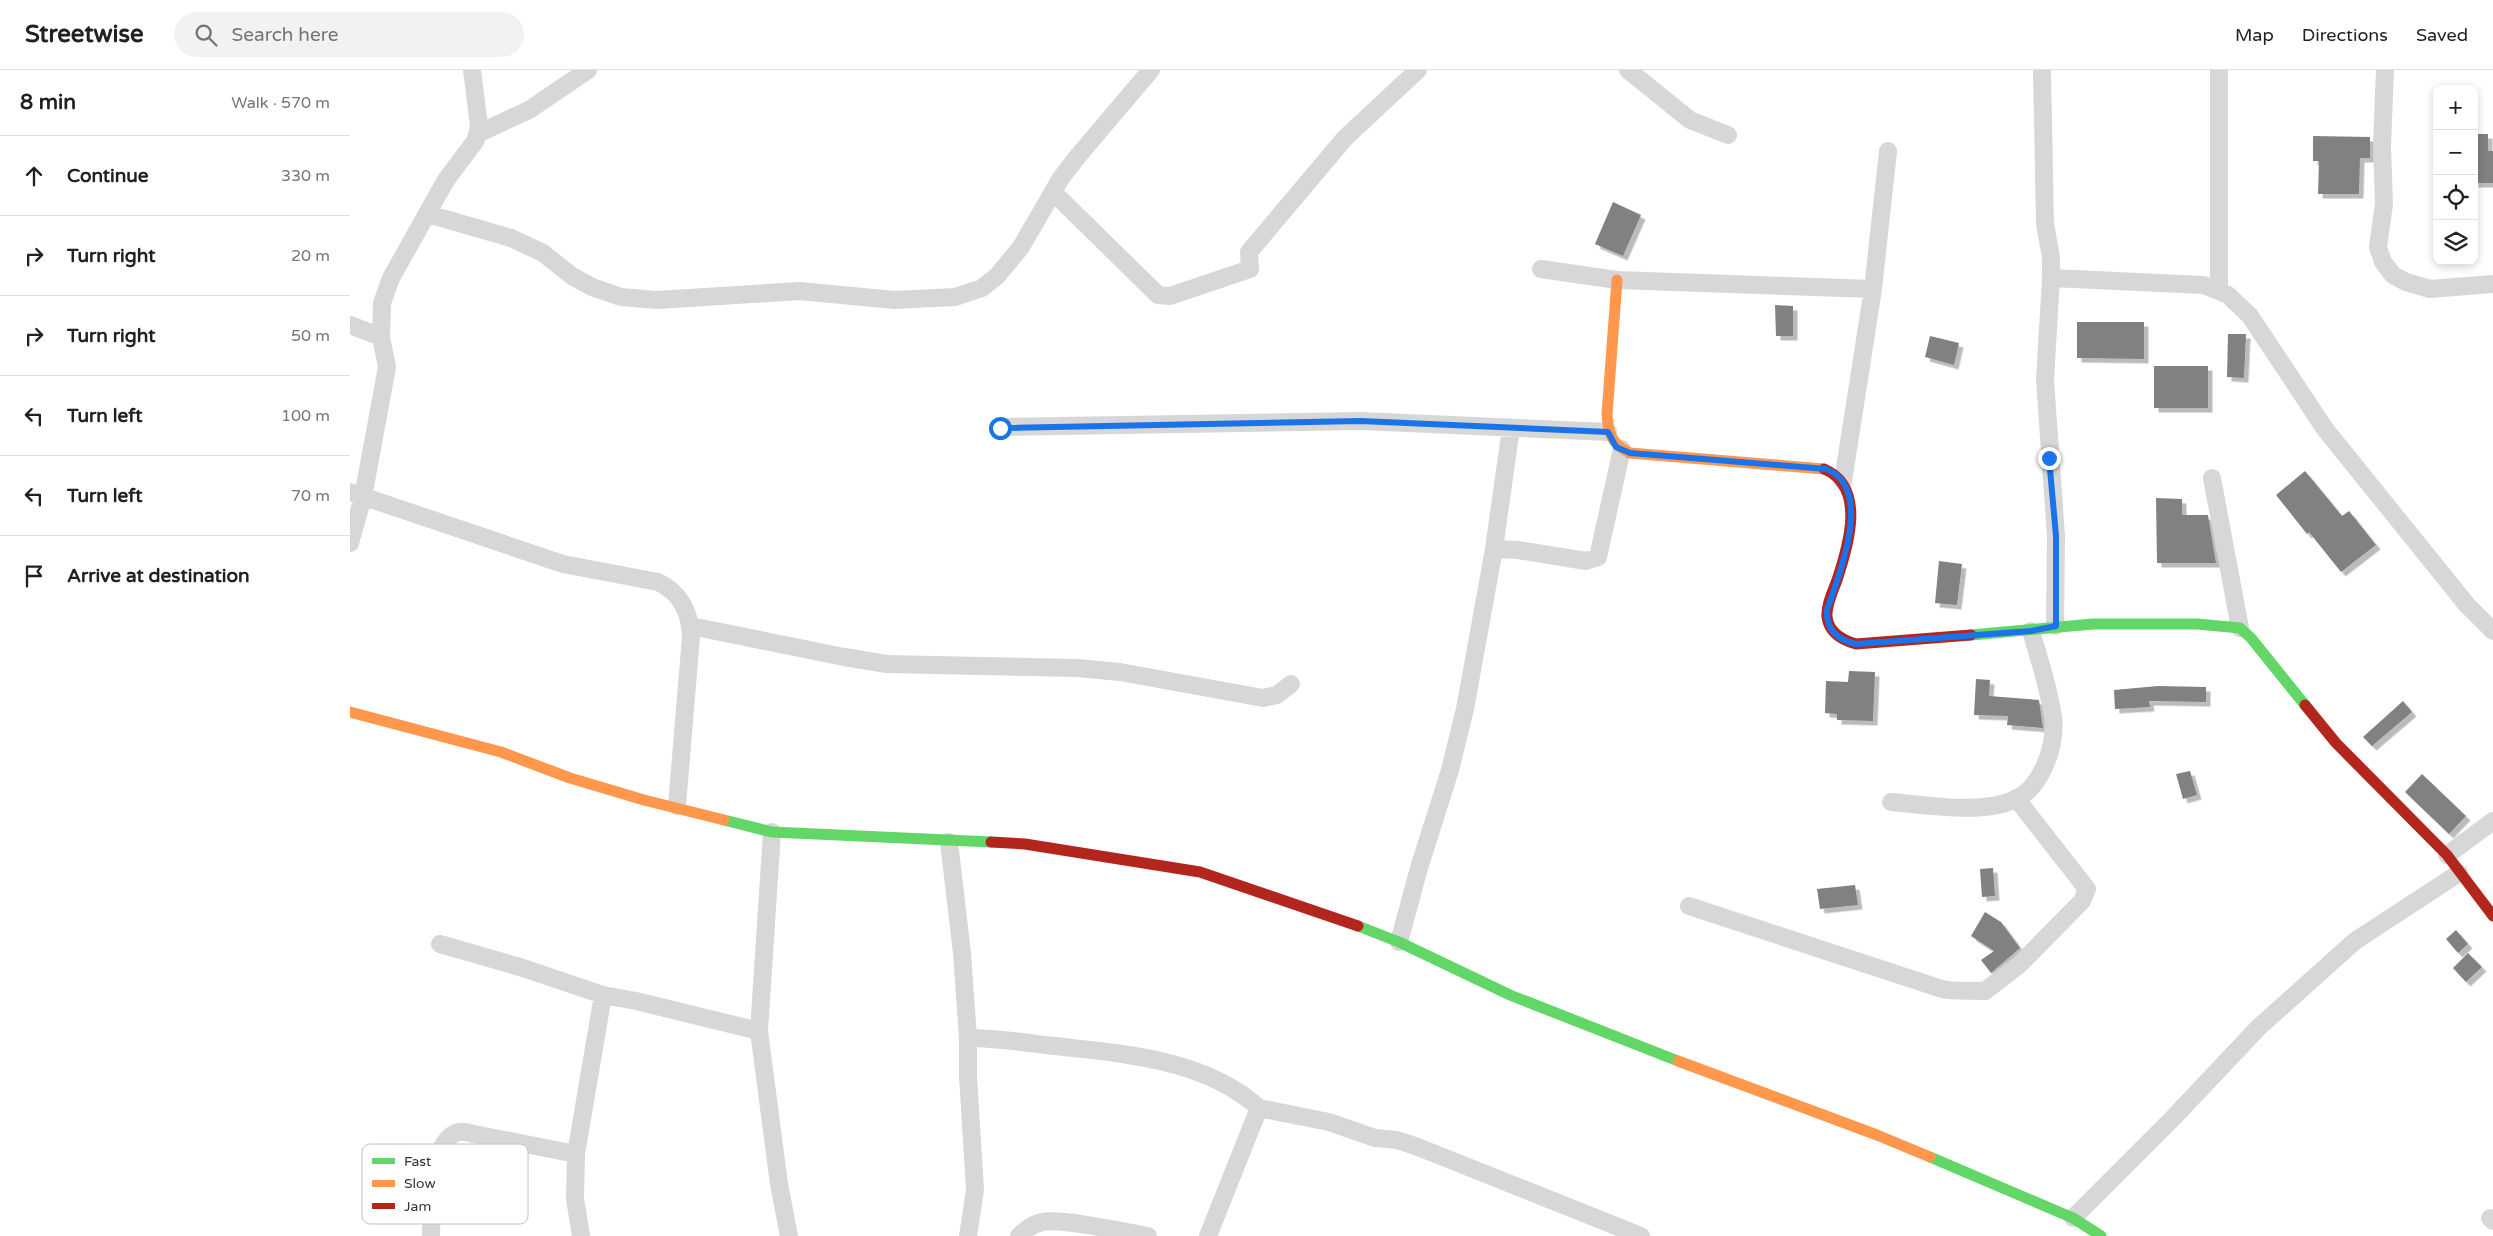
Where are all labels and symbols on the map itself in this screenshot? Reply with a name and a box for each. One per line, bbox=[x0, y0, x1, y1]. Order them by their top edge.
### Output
route start bbox=[989, 417, 1012, 440]
route end bbox=[2038, 447, 2061, 470]
legend bbox=[362, 1144, 528, 1224]
text: Fast bbox=[404, 1153, 432, 1170]
text: Slow bbox=[404, 1175, 436, 1192]
text: Jam bbox=[404, 1198, 431, 1215]

